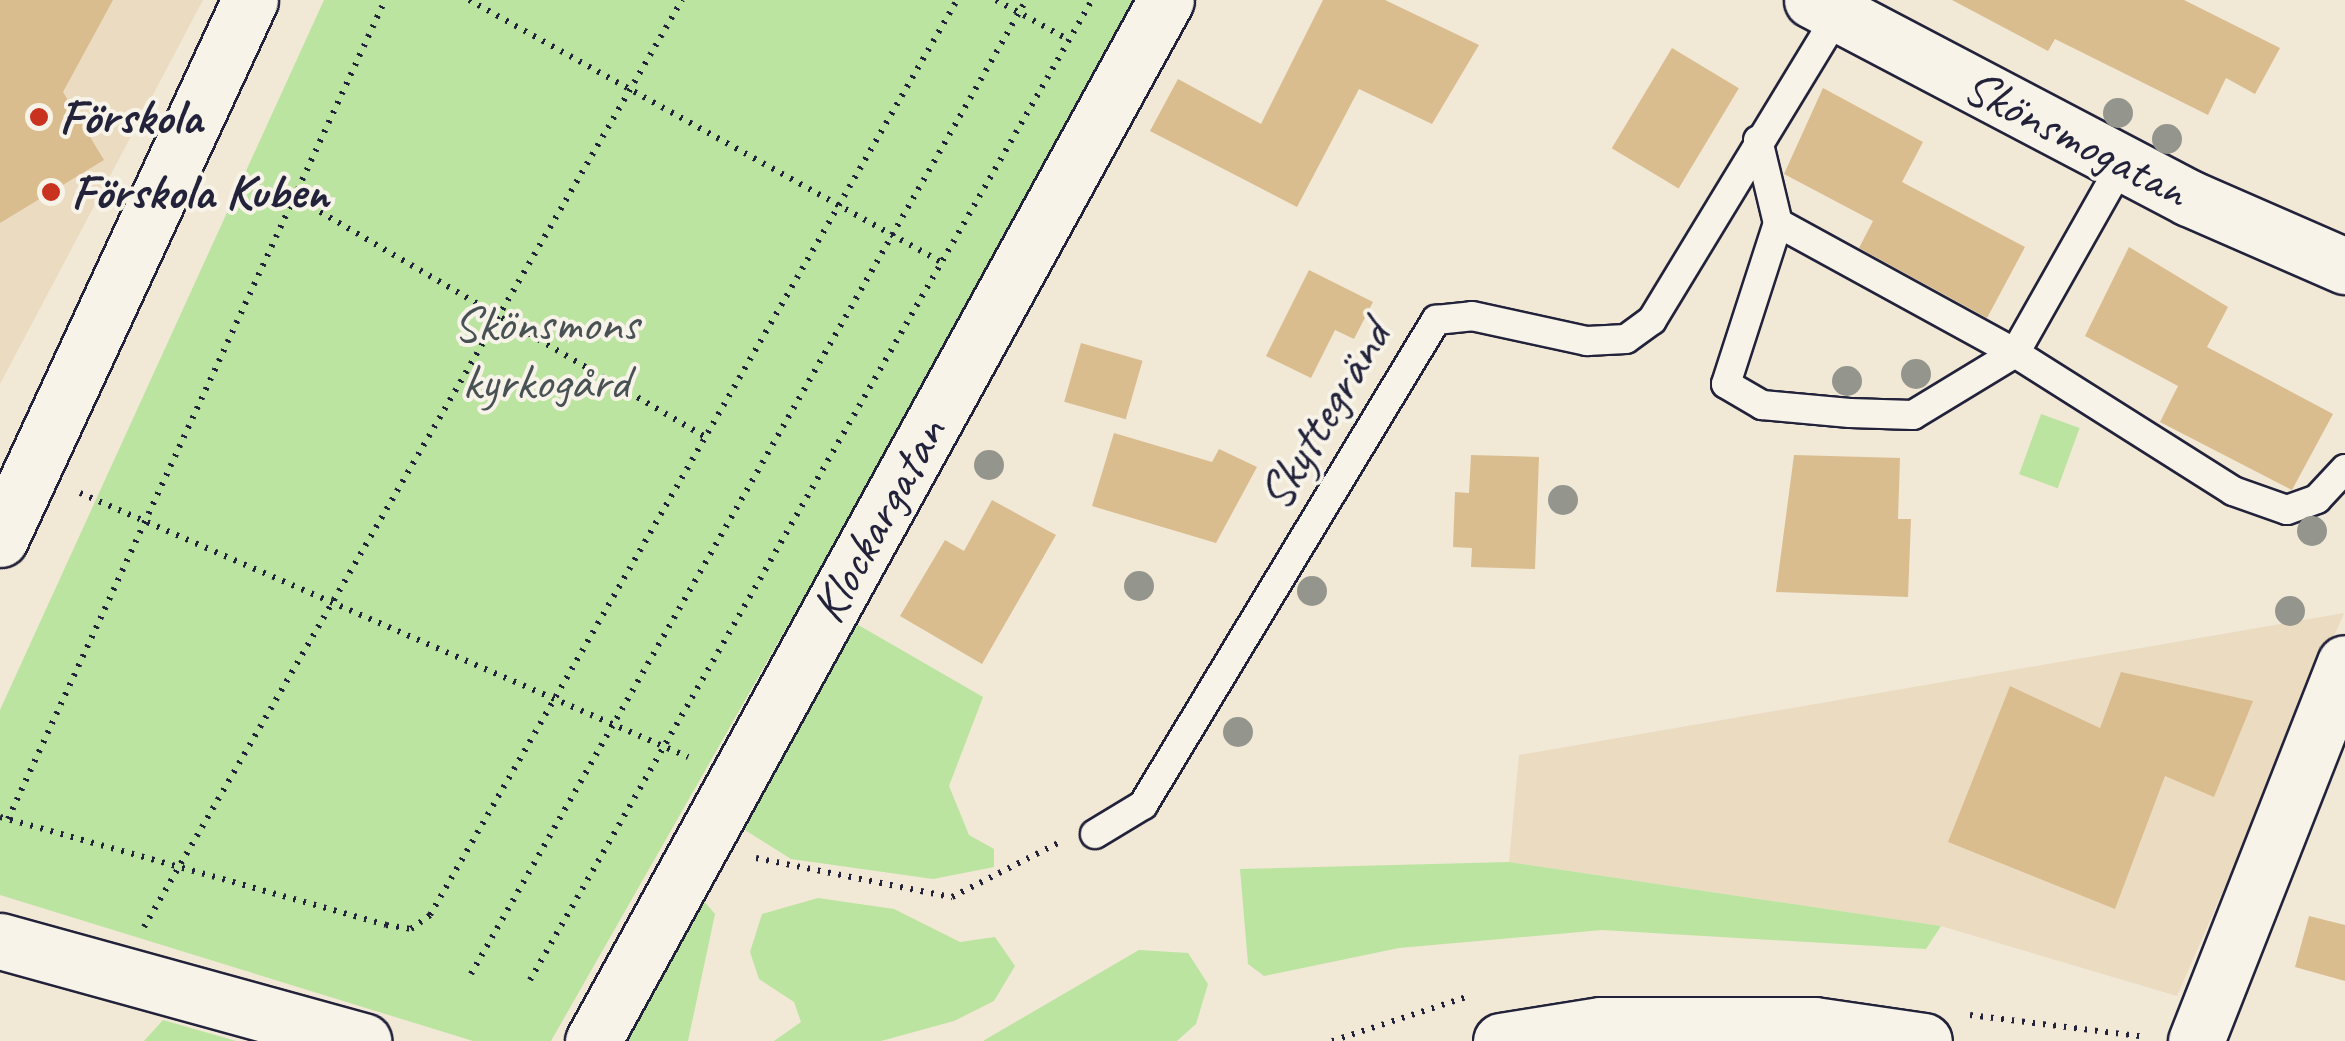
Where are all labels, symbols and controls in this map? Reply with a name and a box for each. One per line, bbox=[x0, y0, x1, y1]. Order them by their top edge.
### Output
street label: Skönsmogatan bbox=[1954, 56, 2198, 220]
place label: Förskola bbox=[59, 87, 202, 147]
marker: Förskola bbox=[28, 106, 50, 128]
place label: Förskola Kuben bbox=[71, 162, 328, 222]
marker: Förskola Kuben bbox=[40, 181, 62, 203]
park label: Skönsmons kyrkogård bbox=[453, 293, 639, 410]
street label: Skyttegränd bbox=[1244, 310, 1404, 520]
street label: Klockargatan bbox=[797, 407, 959, 633]

